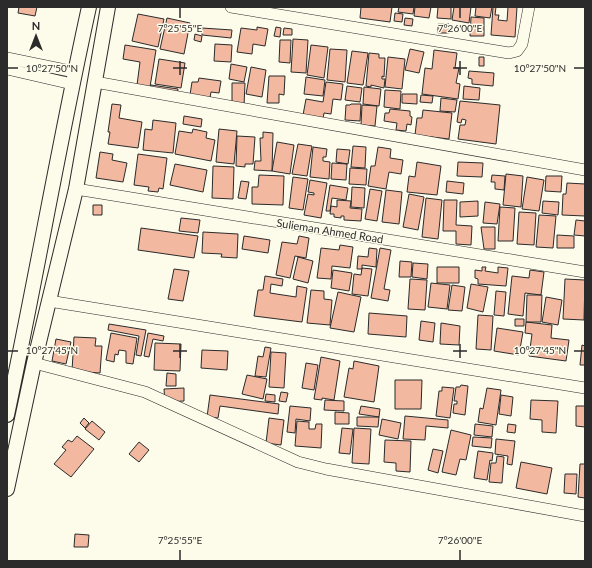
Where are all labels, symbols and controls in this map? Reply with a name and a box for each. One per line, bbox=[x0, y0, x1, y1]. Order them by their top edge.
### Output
north arrow bbox=[16, 16, 56, 56]
text: N bbox=[32, 19, 40, 32]
text: 7°25'55"E bbox=[158, 22, 203, 34]
text: 7°26'00"E bbox=[438, 22, 483, 34]
text: 10°27'50"N bbox=[26, 62, 78, 74]
text: 10°27'50"N bbox=[514, 62, 566, 74]
street label: Sulieman Ahmed Road bbox=[276, 216, 384, 245]
text: 10°27'45"N bbox=[26, 344, 78, 356]
text: 10°27'45"N bbox=[514, 344, 566, 356]
text: 7°25'55"E bbox=[158, 534, 203, 546]
text: 7°26'00"E bbox=[438, 534, 483, 546]

